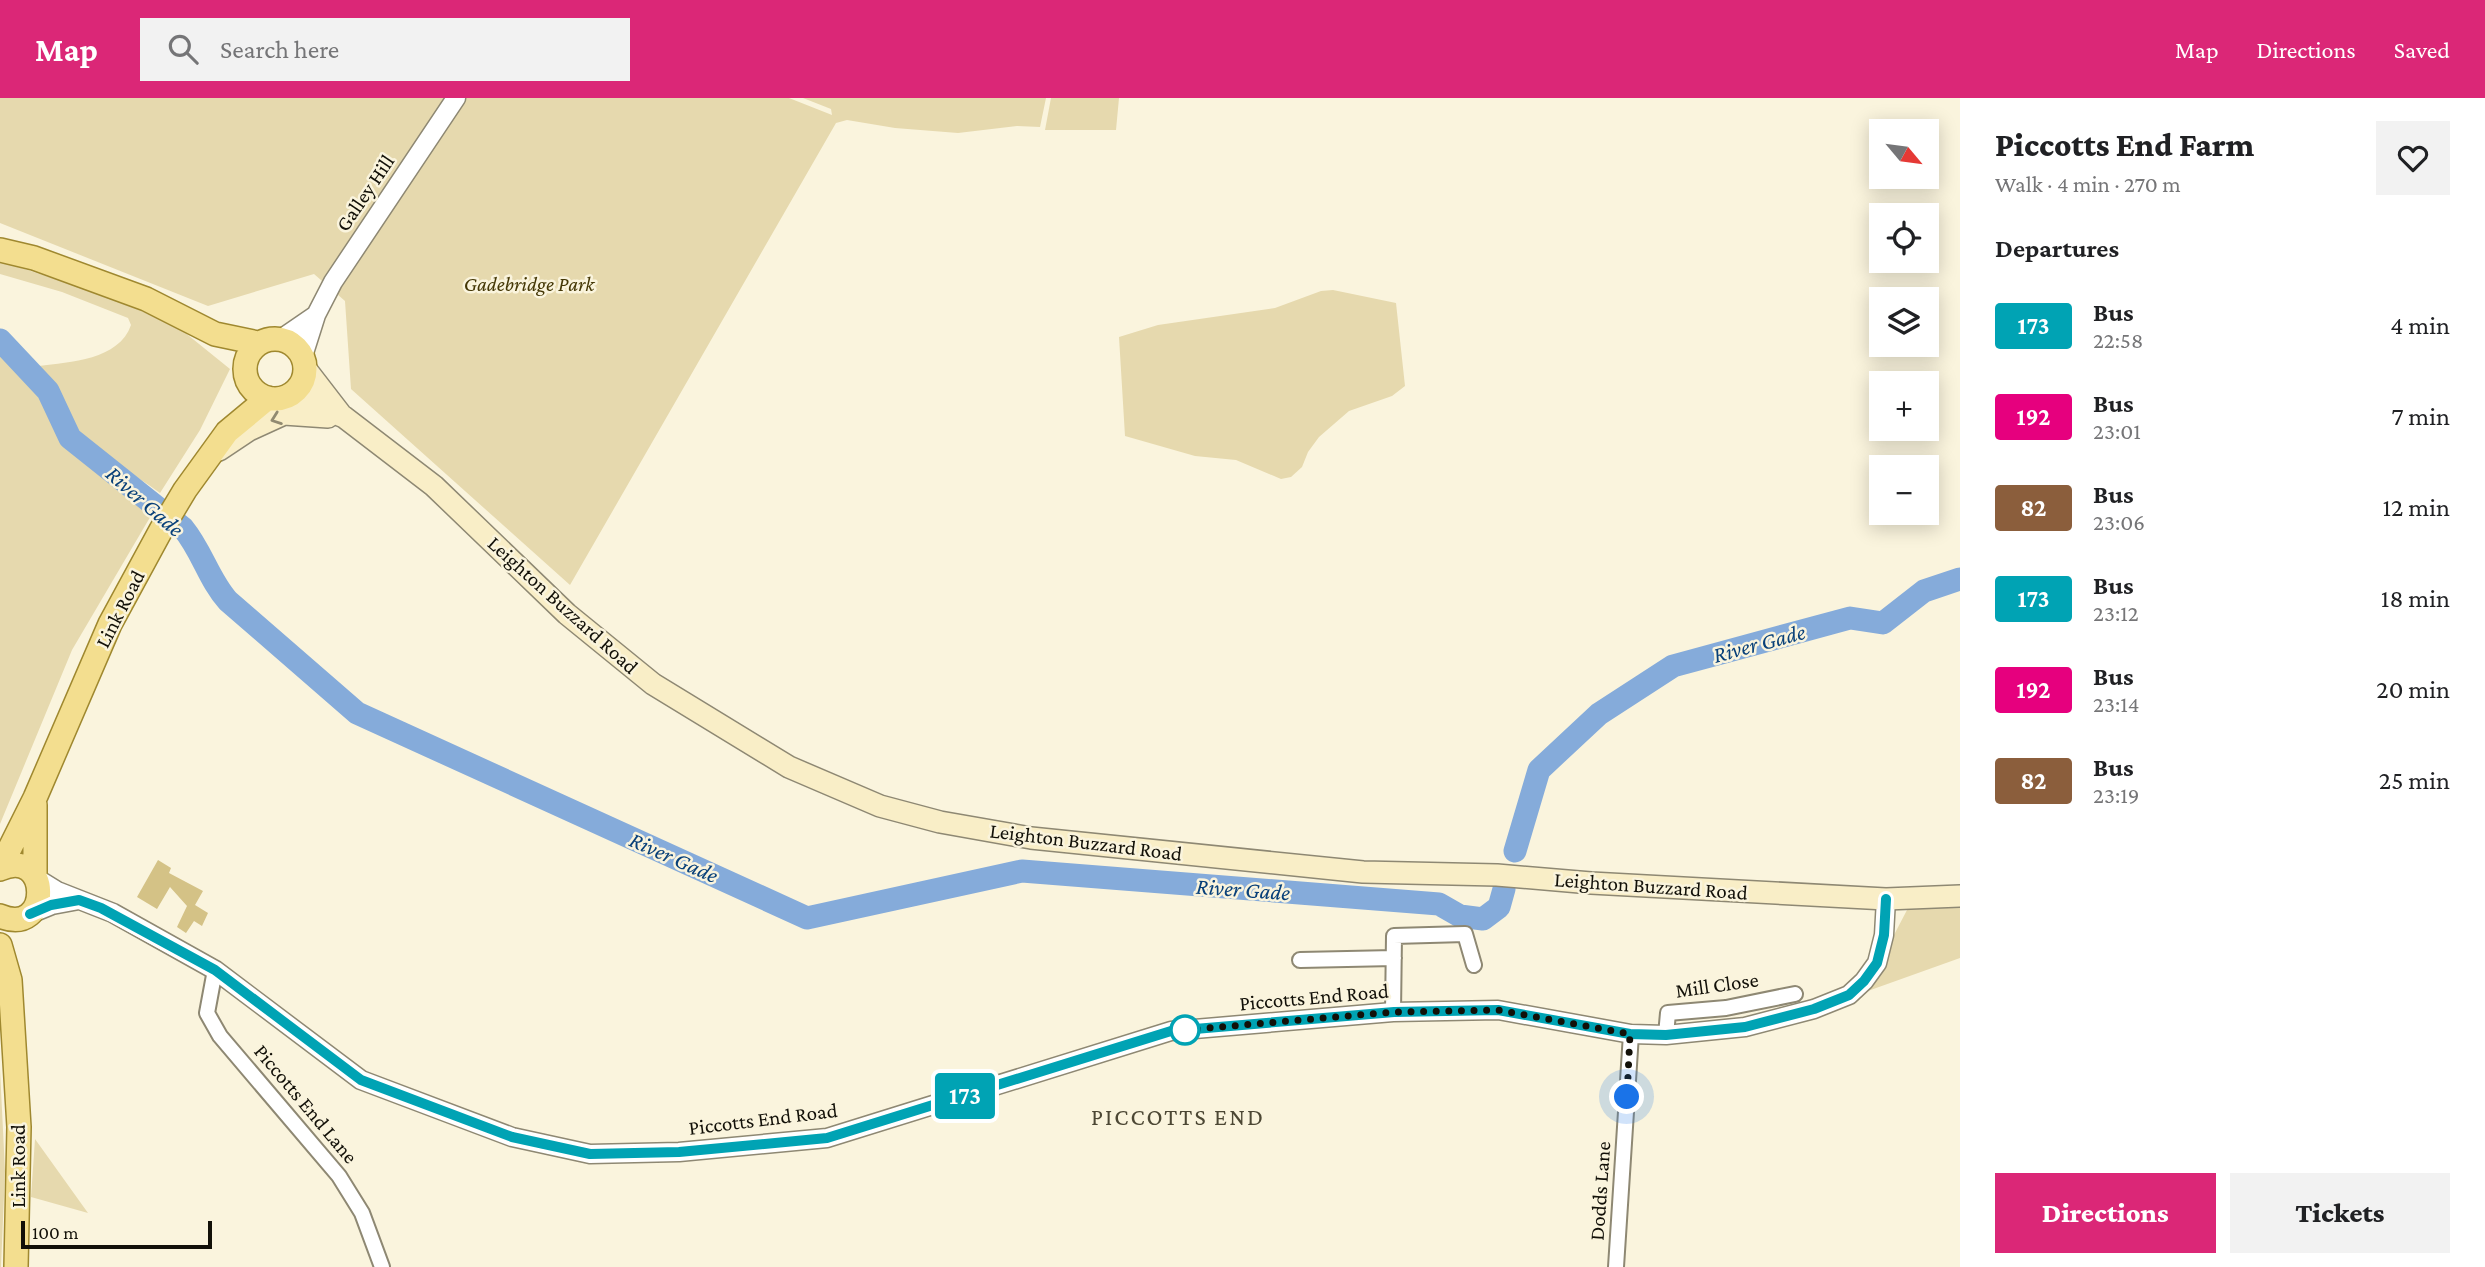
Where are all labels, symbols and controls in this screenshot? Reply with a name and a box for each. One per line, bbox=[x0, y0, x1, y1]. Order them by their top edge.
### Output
search box bbox=[140, 18, 630, 81]
icon: search bbox=[164, 30, 202, 68]
text: Map bbox=[35, 31, 98, 68]
text: Search here bbox=[220, 35, 339, 64]
text: Map bbox=[2175, 36, 2219, 63]
text: Directions bbox=[2257, 36, 2356, 63]
text: Saved bbox=[2394, 36, 2450, 63]
north arrow bbox=[1869, 119, 1939, 189]
map controls bbox=[1869, 119, 1939, 525]
button: heart bbox=[2376, 121, 2450, 195]
text: Piccotts End Farm bbox=[1995, 126, 2254, 163]
street label: Galley Hill bbox=[331, 150, 399, 236]
text: Walk · 4 min · 270 m bbox=[1995, 171, 2181, 197]
button: locate bbox=[1869, 203, 1939, 273]
text: Departures bbox=[1995, 234, 2119, 263]
park label: Gadebridge Park bbox=[464, 272, 595, 296]
button: layers bbox=[1869, 287, 1939, 357]
text: Bus bbox=[2093, 298, 2134, 327]
text: 4 min bbox=[2390, 311, 2450, 340]
text: 173 bbox=[2017, 312, 2050, 339]
text: 22:58 bbox=[2093, 327, 2143, 353]
button: + bbox=[1869, 371, 1939, 441]
text: Bus bbox=[2093, 389, 2134, 418]
text: 7 min bbox=[2391, 402, 2450, 431]
text: 192 bbox=[2016, 403, 2051, 430]
one-way arrow bbox=[271, 411, 283, 425]
text: 23:01 bbox=[2093, 418, 2141, 444]
button: − bbox=[1869, 455, 1939, 525]
water label: River Gade bbox=[101, 460, 189, 542]
text: Bus bbox=[2093, 480, 2134, 509]
text: 12 min bbox=[2382, 493, 2450, 522]
text: 82 bbox=[2020, 494, 2047, 521]
text: 23:06 bbox=[2093, 509, 2145, 535]
street label: Leighton Buzzard Road bbox=[483, 531, 643, 679]
street label: Link Road bbox=[90, 566, 150, 652]
text: Bus bbox=[2093, 571, 2134, 600]
text: 18 min bbox=[2381, 584, 2450, 613]
text: 173 bbox=[2017, 585, 2050, 612]
text: 23:12 bbox=[2093, 600, 2139, 626]
water label: River Gade bbox=[1710, 618, 1808, 668]
text: Bus bbox=[2093, 662, 2134, 691]
text: 20 min bbox=[2376, 675, 2450, 704]
text: 192 bbox=[2016, 676, 2051, 703]
text: 23:14 bbox=[2093, 691, 2140, 717]
text: Bus bbox=[2093, 753, 2134, 782]
text: 25 min bbox=[2379, 766, 2450, 795]
text: 82 bbox=[2020, 767, 2047, 794]
text: 23:19 bbox=[2093, 782, 2139, 808]
street label: Leighton Buzzard Road bbox=[988, 818, 1184, 866]
water label: River Gade bbox=[626, 826, 723, 888]
street label: Leighton Buzzard Road bbox=[1553, 867, 1749, 905]
water label: River Gade bbox=[1195, 873, 1291, 905]
street label: Mill Close bbox=[1674, 967, 1760, 1003]
street label: Piccotts End Road bbox=[1238, 979, 1390, 1015]
unlabelled marker bbox=[1170, 1015, 1200, 1045]
street label: Piccotts End Lane bbox=[249, 1040, 363, 1168]
line badge: 173 bbox=[925, 1073, 1005, 1119]
your location bbox=[1609, 1079, 1644, 1114]
text: 173 bbox=[949, 1082, 981, 1109]
street label: Piccotts End Road bbox=[687, 1098, 839, 1140]
district label: PICCOTTS END bbox=[1091, 1103, 1265, 1130]
street label: Link Road bbox=[6, 1124, 30, 1208]
street label: Dodds Lane bbox=[1585, 1141, 1615, 1241]
button: Directions bbox=[1995, 1173, 2216, 1253]
button: Tickets bbox=[2230, 1173, 2450, 1253]
scale bar bbox=[21, 1218, 212, 1250]
text: 100 m bbox=[32, 1222, 79, 1243]

